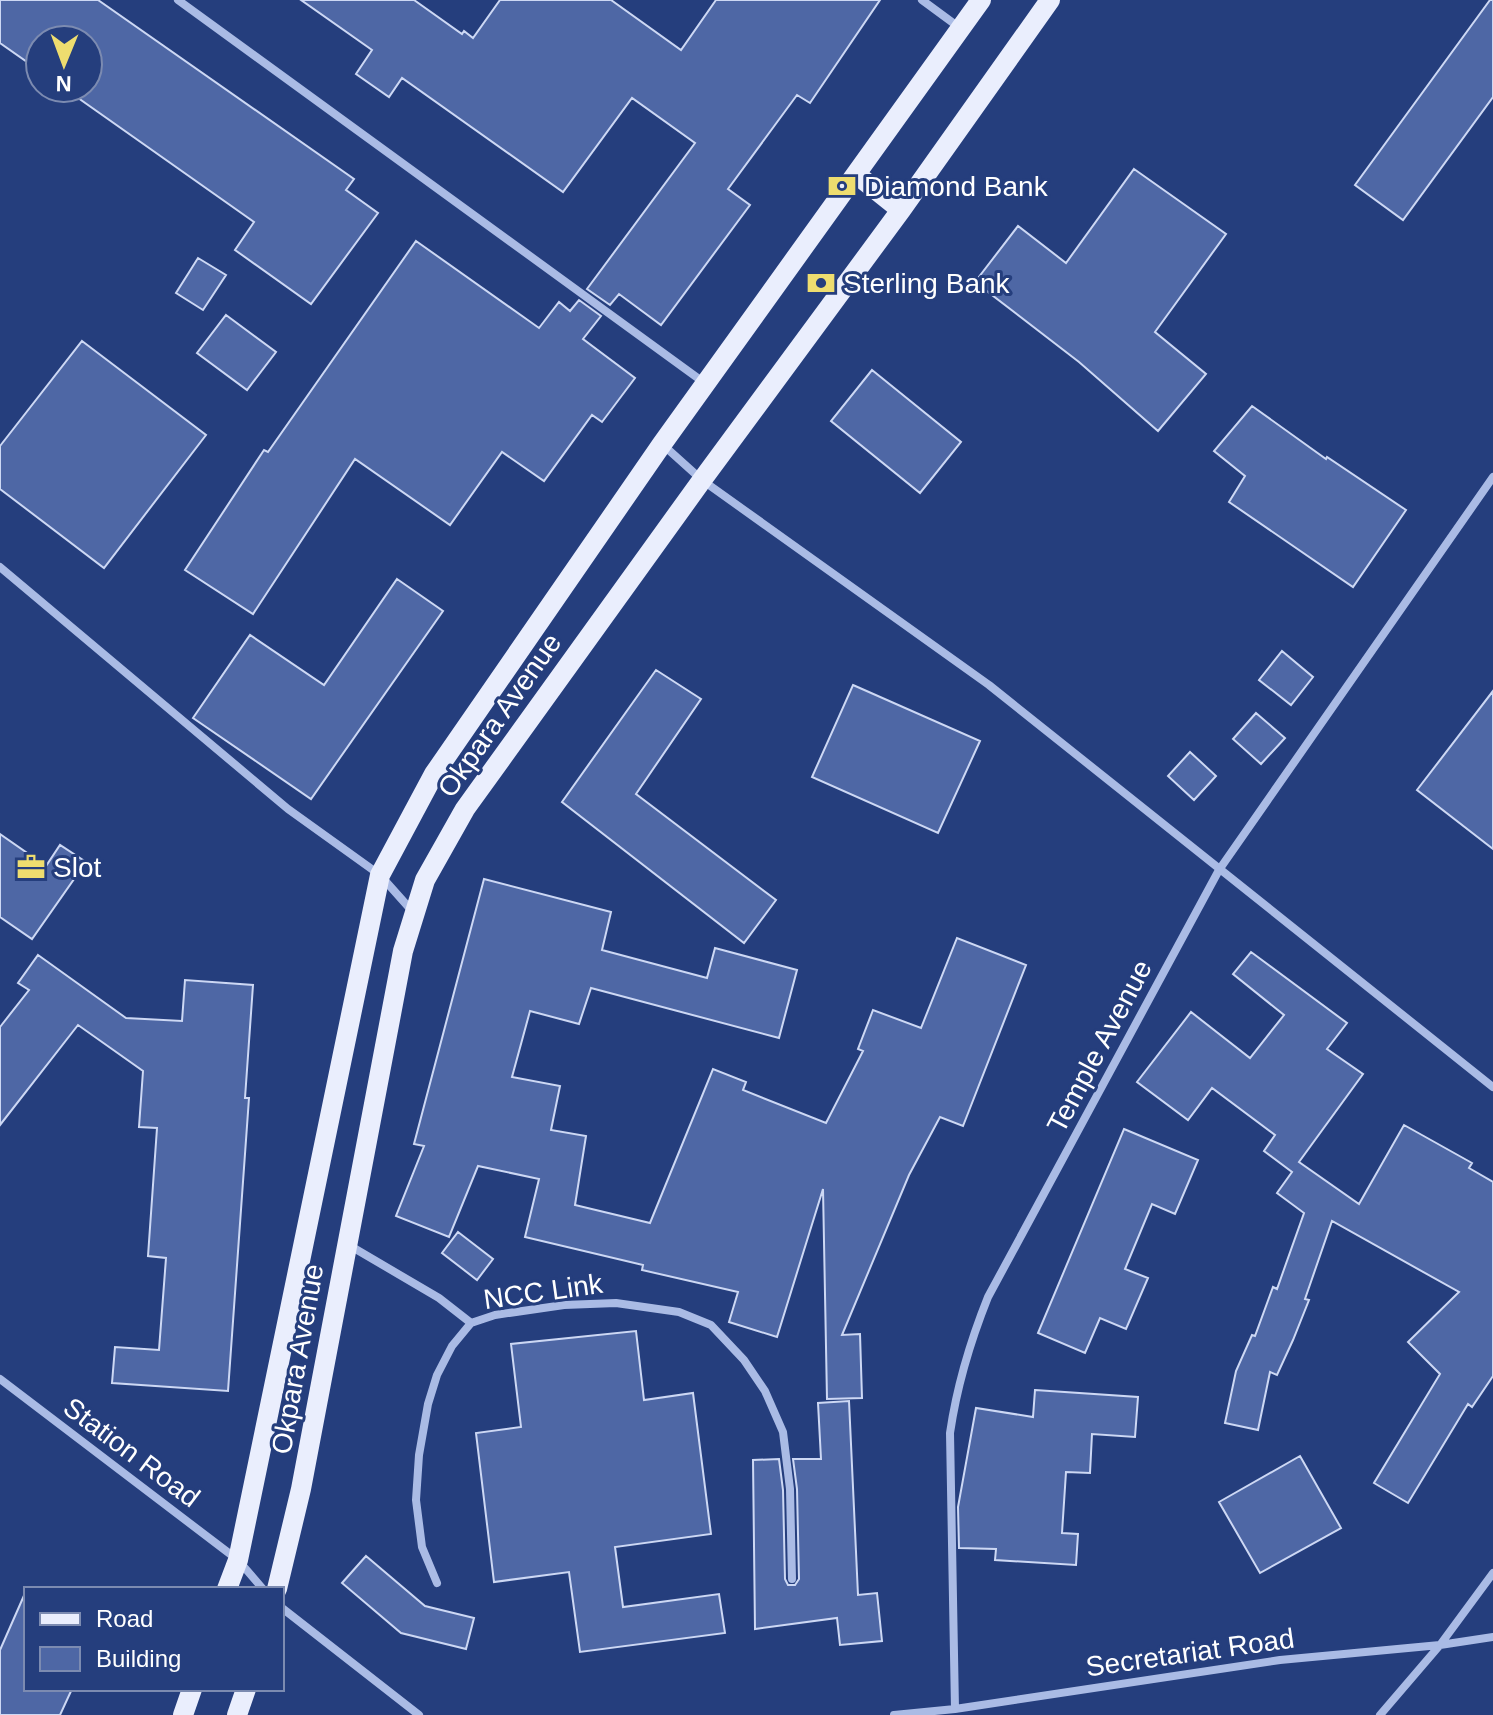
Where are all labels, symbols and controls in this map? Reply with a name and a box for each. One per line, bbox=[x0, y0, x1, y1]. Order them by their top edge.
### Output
north arrow bbox=[24, 24, 104, 104]
text: N bbox=[55, 71, 72, 96]
bank icon: Diamond Bank bbox=[827, 171, 857, 201]
place label: Diamond Bank bbox=[864, 171, 1049, 202]
bank icon: Sterling Bank bbox=[806, 268, 836, 298]
place label: Sterling Bank bbox=[843, 268, 1011, 299]
street label: Okpara Avenue bbox=[432, 628, 567, 803]
office icon: Slot bbox=[16, 852, 46, 882]
place label: Slot bbox=[53, 852, 101, 883]
street label: Temple Avenue bbox=[1041, 955, 1158, 1138]
street label: Okpara Avenue bbox=[266, 1262, 329, 1457]
street label: NCC Link bbox=[482, 1268, 606, 1315]
street label: Station Road bbox=[58, 1391, 206, 1513]
legend bbox=[24, 1587, 284, 1691]
text: Road bbox=[96, 1605, 153, 1632]
street label: Secretariat Road bbox=[1084, 1623, 1296, 1682]
text: Building bbox=[96, 1645, 181, 1672]

